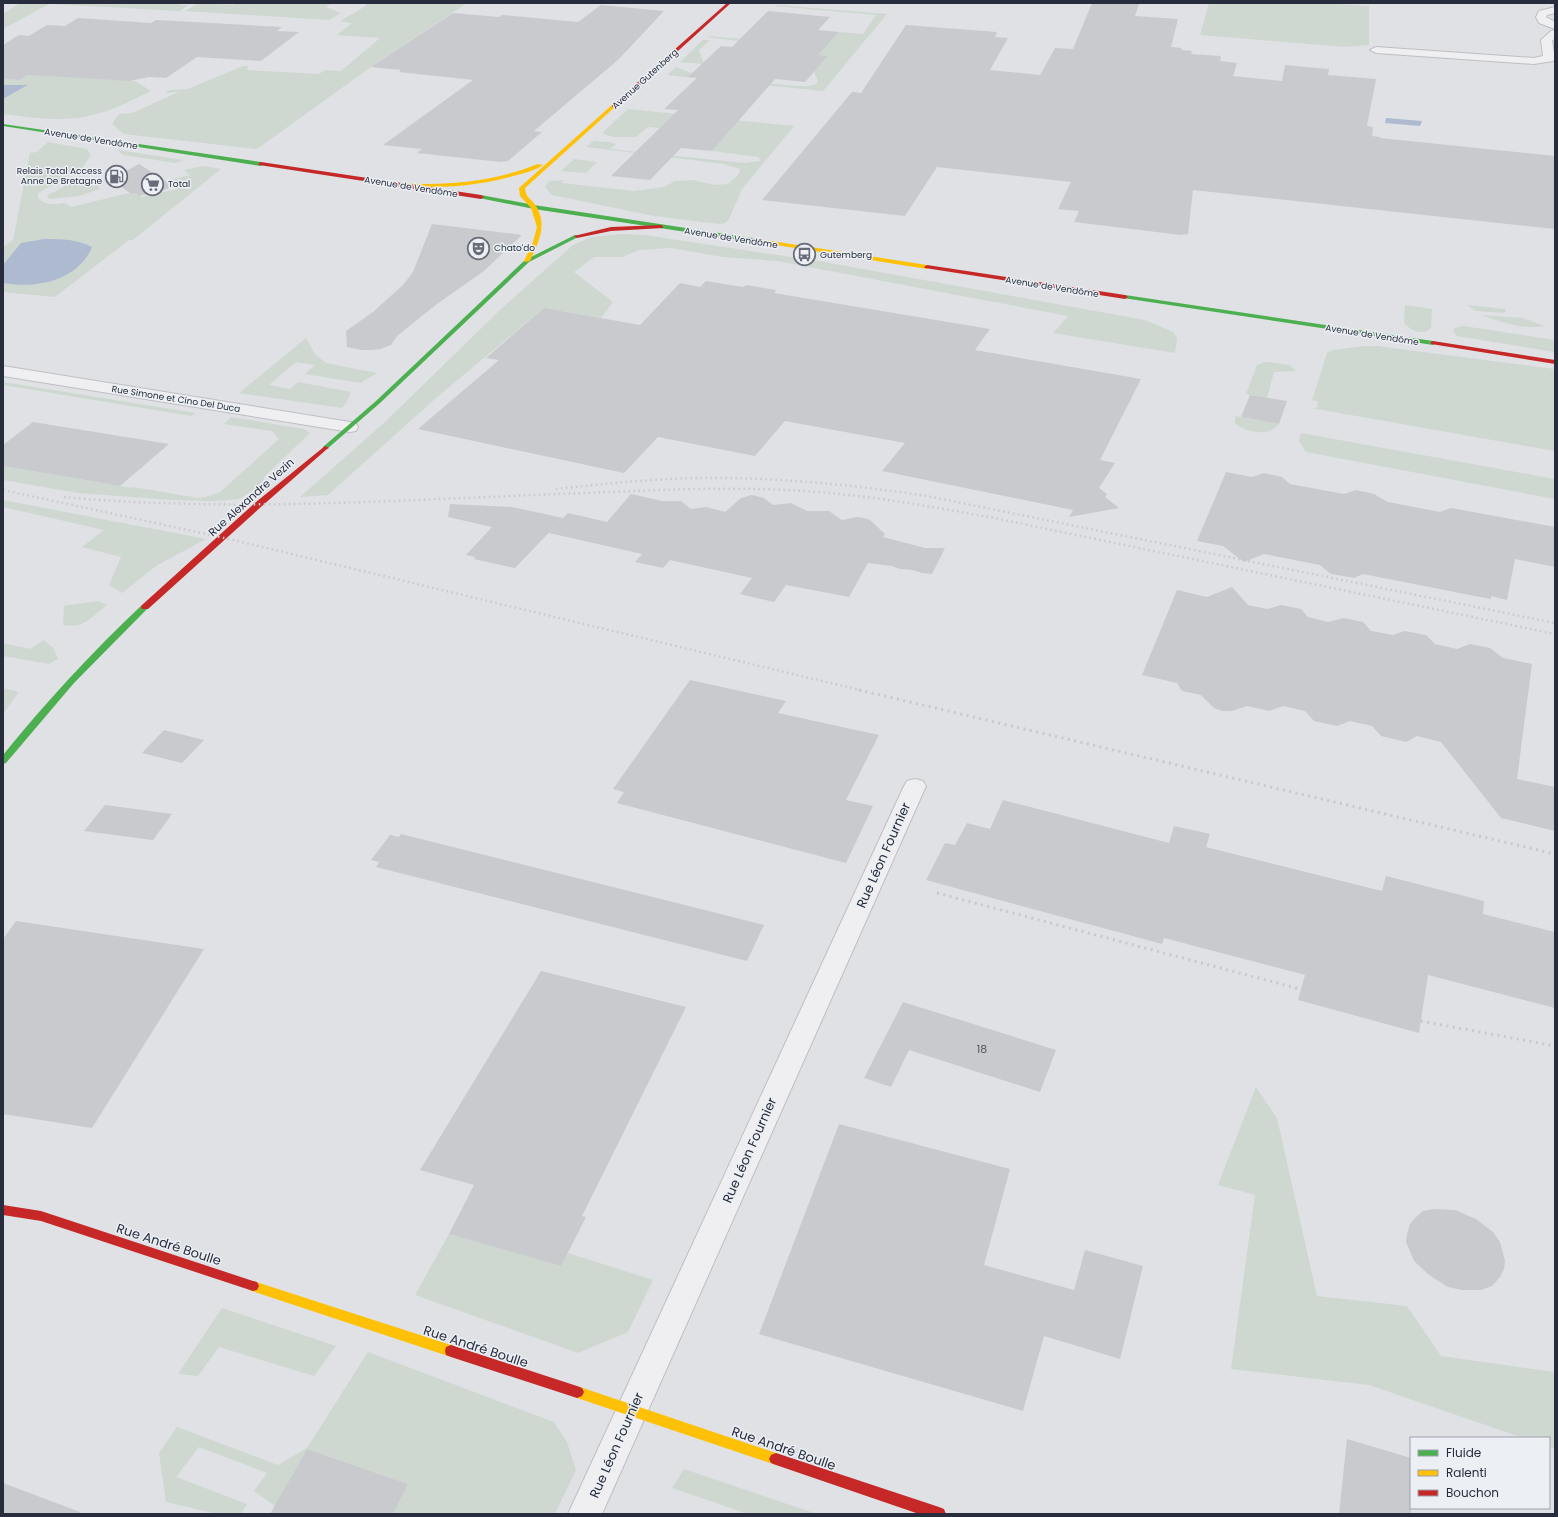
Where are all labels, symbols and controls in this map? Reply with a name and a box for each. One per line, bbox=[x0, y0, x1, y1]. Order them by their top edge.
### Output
street label: Avenue Gutenberg bbox=[610, 46, 680, 112]
street label: Avenue de Vendôme bbox=[43, 126, 139, 152]
fuel station icon: Relais Total Access Anne De Bretagne bbox=[104, 163, 130, 189]
place label: Relais Total Access Anne De Bretagne bbox=[17, 165, 102, 187]
supermarket icon: Total bbox=[139, 171, 165, 197]
street label: Avenue de Vendôme bbox=[363, 174, 459, 200]
place label: Total bbox=[168, 178, 190, 190]
street label: Avenue de Vendôme bbox=[683, 225, 779, 251]
theatre icon: Chato'do bbox=[465, 235, 491, 261]
place label: Chato'do bbox=[494, 242, 535, 254]
bus stop icon: Gutemberg bbox=[791, 242, 817, 268]
place label: Gutemberg bbox=[820, 249, 872, 261]
street label: Avenue de Vendôme bbox=[1004, 274, 1100, 300]
street label: Avenue de Vendôme bbox=[1324, 322, 1420, 348]
street label: Rue Simone et Cino Del Duca bbox=[111, 383, 241, 415]
street label: Rue Alexandre Vezin bbox=[205, 454, 297, 540]
street label: Rue Léon Fournier bbox=[852, 799, 915, 911]
house number: 18 bbox=[977, 1041, 987, 1057]
street label: Rue Léon Fournier bbox=[718, 1094, 781, 1206]
street label: Rue André Boulle bbox=[114, 1219, 224, 1270]
street label: Rue André Boulle bbox=[421, 1321, 531, 1372]
street label: Rue Léon Fournier bbox=[585, 1389, 648, 1501]
street label: Rue André Boulle bbox=[729, 1422, 838, 1475]
legend bbox=[1410, 1437, 1550, 1509]
text: Fluide bbox=[1446, 1444, 1481, 1461]
text: Ralenti bbox=[1446, 1464, 1487, 1481]
text: Bouchon bbox=[1446, 1484, 1499, 1501]

